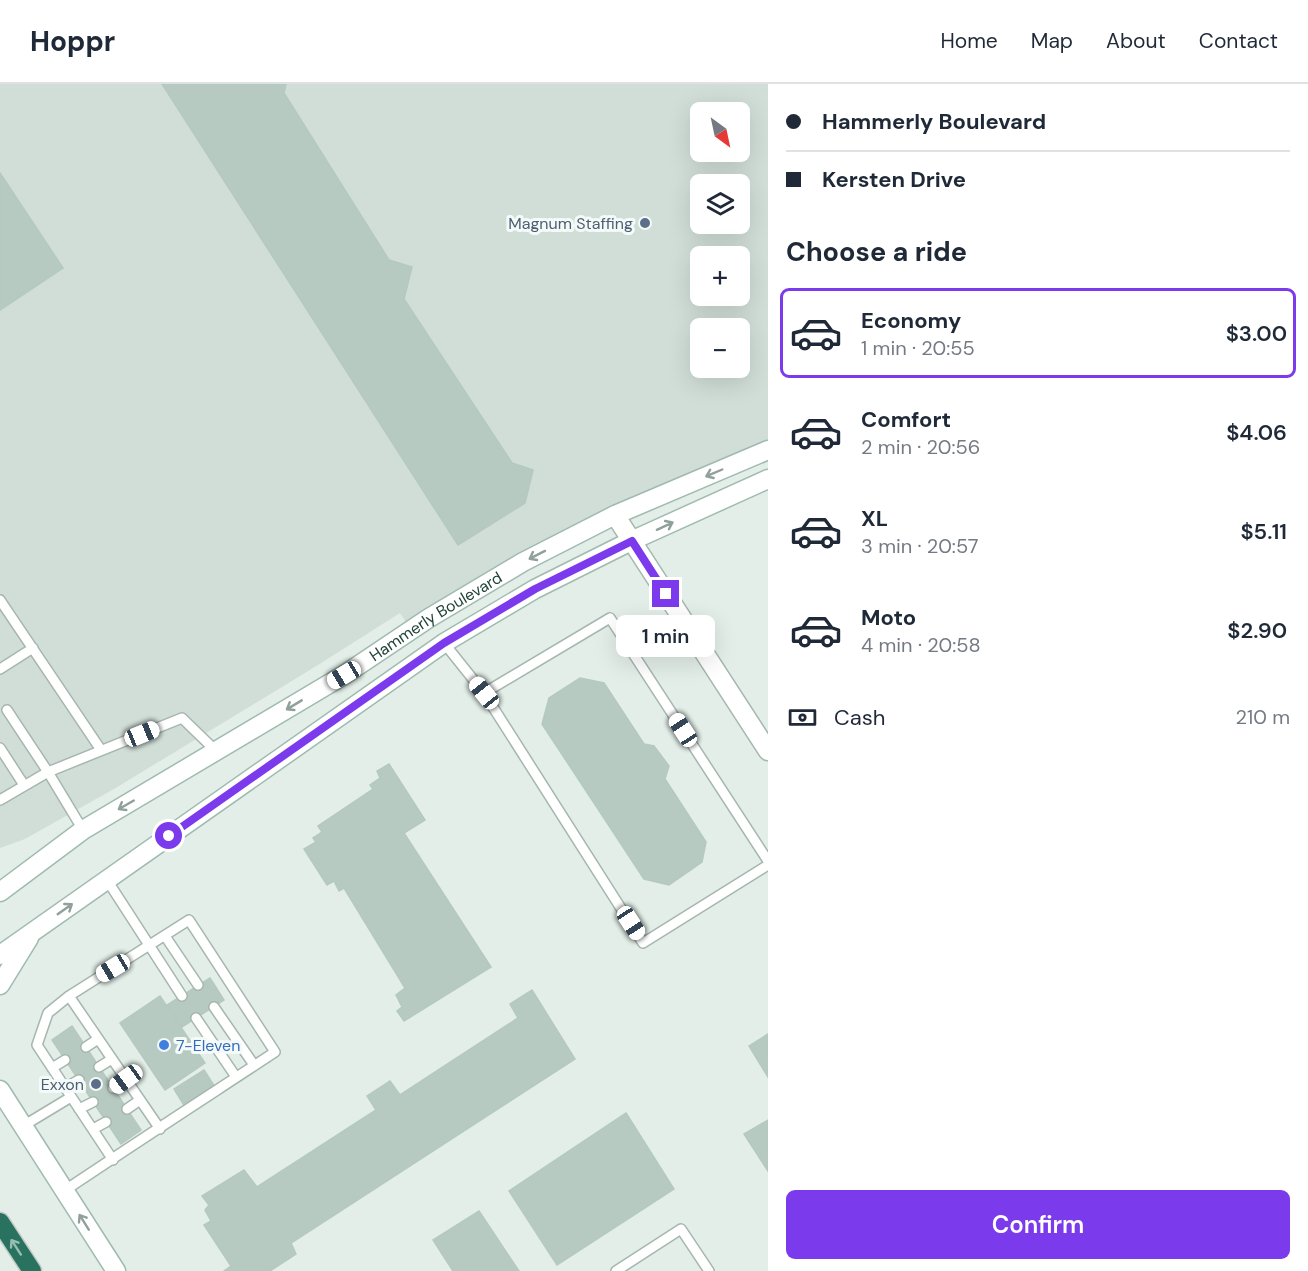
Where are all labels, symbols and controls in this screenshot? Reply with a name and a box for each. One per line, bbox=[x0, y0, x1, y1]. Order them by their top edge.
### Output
text: Hoppr bbox=[30, 23, 115, 60]
text: Home bbox=[940, 27, 998, 55]
text: Map bbox=[1031, 27, 1073, 55]
text: About bbox=[1106, 27, 1166, 55]
text: Contact bbox=[1199, 27, 1278, 55]
north arrow bbox=[690, 102, 750, 162]
map controls bbox=[690, 102, 750, 378]
text: Hammerly Boulevard bbox=[822, 107, 1046, 136]
text: Kersten Drive bbox=[822, 165, 966, 194]
button: layers bbox=[690, 174, 750, 234]
place label: Magnum Staffing bbox=[508, 213, 633, 234]
marker: Magnum Staffing bbox=[638, 216, 652, 230]
text: Choose a ride bbox=[786, 234, 967, 269]
button: + bbox=[690, 246, 750, 306]
icon: car bbox=[789, 306, 843, 360]
text: Economy bbox=[861, 306, 961, 335]
button: − bbox=[690, 318, 750, 378]
text: $3.00 bbox=[1226, 319, 1287, 348]
text: 1 min · 20:55 bbox=[861, 335, 975, 361]
icon: car bbox=[789, 405, 843, 459]
text: Comfort bbox=[861, 405, 951, 434]
text: $4.06 bbox=[1226, 418, 1287, 447]
text: 2 min · 20:56 bbox=[861, 434, 980, 460]
one-way arrow bbox=[706, 468, 724, 479]
icon: car bbox=[789, 504, 843, 558]
text: XL bbox=[861, 504, 888, 533]
text: $5.11 bbox=[1240, 517, 1287, 546]
one-way arrow bbox=[655, 519, 673, 531]
text: 3 min · 20:57 bbox=[861, 533, 978, 559]
one-way arrow bbox=[529, 550, 547, 561]
street label: Hammerly Boulevard bbox=[365, 567, 506, 666]
route end bbox=[652, 580, 679, 607]
icon: car bbox=[789, 603, 843, 657]
text: Moto bbox=[861, 603, 916, 632]
callout: 1 min bbox=[616, 615, 716, 657]
text: $2.90 bbox=[1227, 616, 1287, 645]
text: 1 min bbox=[642, 623, 689, 649]
text: 4 min · 20:58 bbox=[861, 632, 981, 658]
car bbox=[324, 658, 364, 692]
car bbox=[466, 673, 502, 713]
one-way arrow bbox=[286, 700, 303, 712]
icon: cash bbox=[786, 701, 819, 734]
text: Cash bbox=[834, 703, 885, 732]
text: 210 m bbox=[1235, 704, 1290, 730]
car bbox=[666, 710, 700, 750]
car bbox=[122, 719, 162, 749]
one-way arrow bbox=[118, 799, 135, 811]
route start bbox=[155, 822, 182, 849]
one-way arrow bbox=[57, 903, 73, 915]
car bbox=[614, 903, 648, 943]
car bbox=[93, 951, 133, 985]
place label: 7-Eleven bbox=[176, 1035, 240, 1056]
marker: 7-Eleven bbox=[157, 1038, 171, 1052]
car bbox=[106, 1061, 146, 1097]
place label: Exxon bbox=[41, 1074, 84, 1095]
marker: Exxon bbox=[89, 1077, 103, 1091]
button: Confirm bbox=[786, 1190, 1290, 1259]
one-way arrow bbox=[78, 1214, 90, 1231]
one-way arrow bbox=[10, 1239, 22, 1255]

